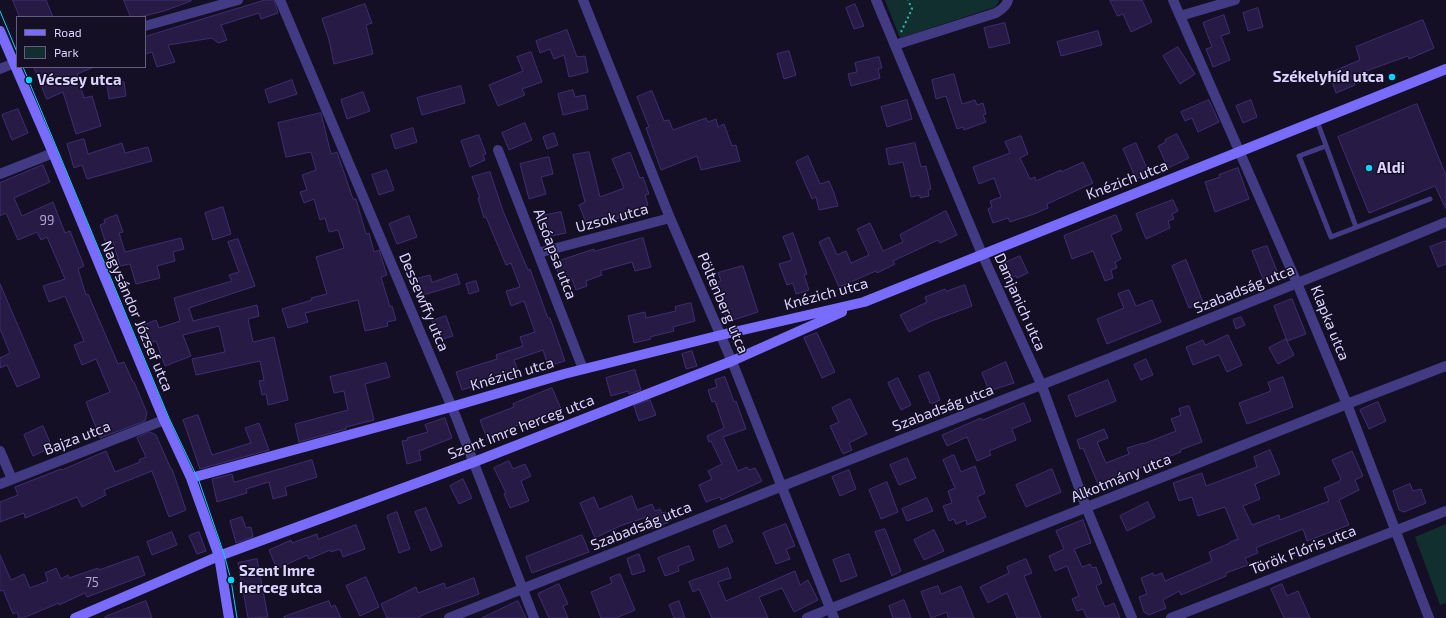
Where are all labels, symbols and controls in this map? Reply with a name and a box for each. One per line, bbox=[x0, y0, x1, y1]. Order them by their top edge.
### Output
legend bbox=[16, 16, 146, 68]
text: Road bbox=[54, 25, 82, 39]
text: Park bbox=[54, 45, 79, 59]
place label: Székelyhíd utca bbox=[1273, 68, 1384, 86]
place label: Vécsey utca bbox=[37, 71, 121, 89]
marker: Székelyhíd utca bbox=[1387, 72, 1397, 82]
marker: Vécsey utca bbox=[24, 75, 34, 85]
street label: Knézich utca bbox=[1084, 156, 1170, 204]
place label: Aldi bbox=[1377, 159, 1405, 177]
marker: Aldi bbox=[1364, 163, 1374, 173]
street label: Uzsok utca bbox=[574, 200, 650, 236]
street label: Alsóapsa utca bbox=[529, 206, 581, 302]
house number: 99 bbox=[40, 213, 54, 229]
street label: Nagysándor József utca bbox=[97, 238, 177, 394]
street label: Dessewffy utca bbox=[395, 250, 453, 354]
street label: Pöltenberg utca bbox=[694, 250, 752, 356]
street label: Damjanich utca bbox=[990, 250, 1050, 354]
street label: Szabadság utca bbox=[1191, 261, 1297, 317]
street label: Knézich utca bbox=[782, 274, 870, 314]
street label: Klapka utca bbox=[1307, 283, 1353, 363]
street label: Knézich utca bbox=[468, 353, 556, 395]
street label: Szabadság utca bbox=[890, 380, 996, 436]
street label: Szent Imre herceg utca bbox=[445, 391, 597, 463]
street label: Bajza utca bbox=[41, 417, 113, 459]
street label: Alkotmány utca bbox=[1068, 450, 1174, 506]
street label: Szabadság utca bbox=[588, 498, 694, 554]
street label: Török Flóris utca bbox=[1247, 521, 1359, 579]
place label: Szent Imre herceg utca bbox=[239, 562, 322, 597]
house number: 75 bbox=[85, 575, 99, 591]
marker: Szent Imre herceg utca bbox=[226, 575, 236, 585]

